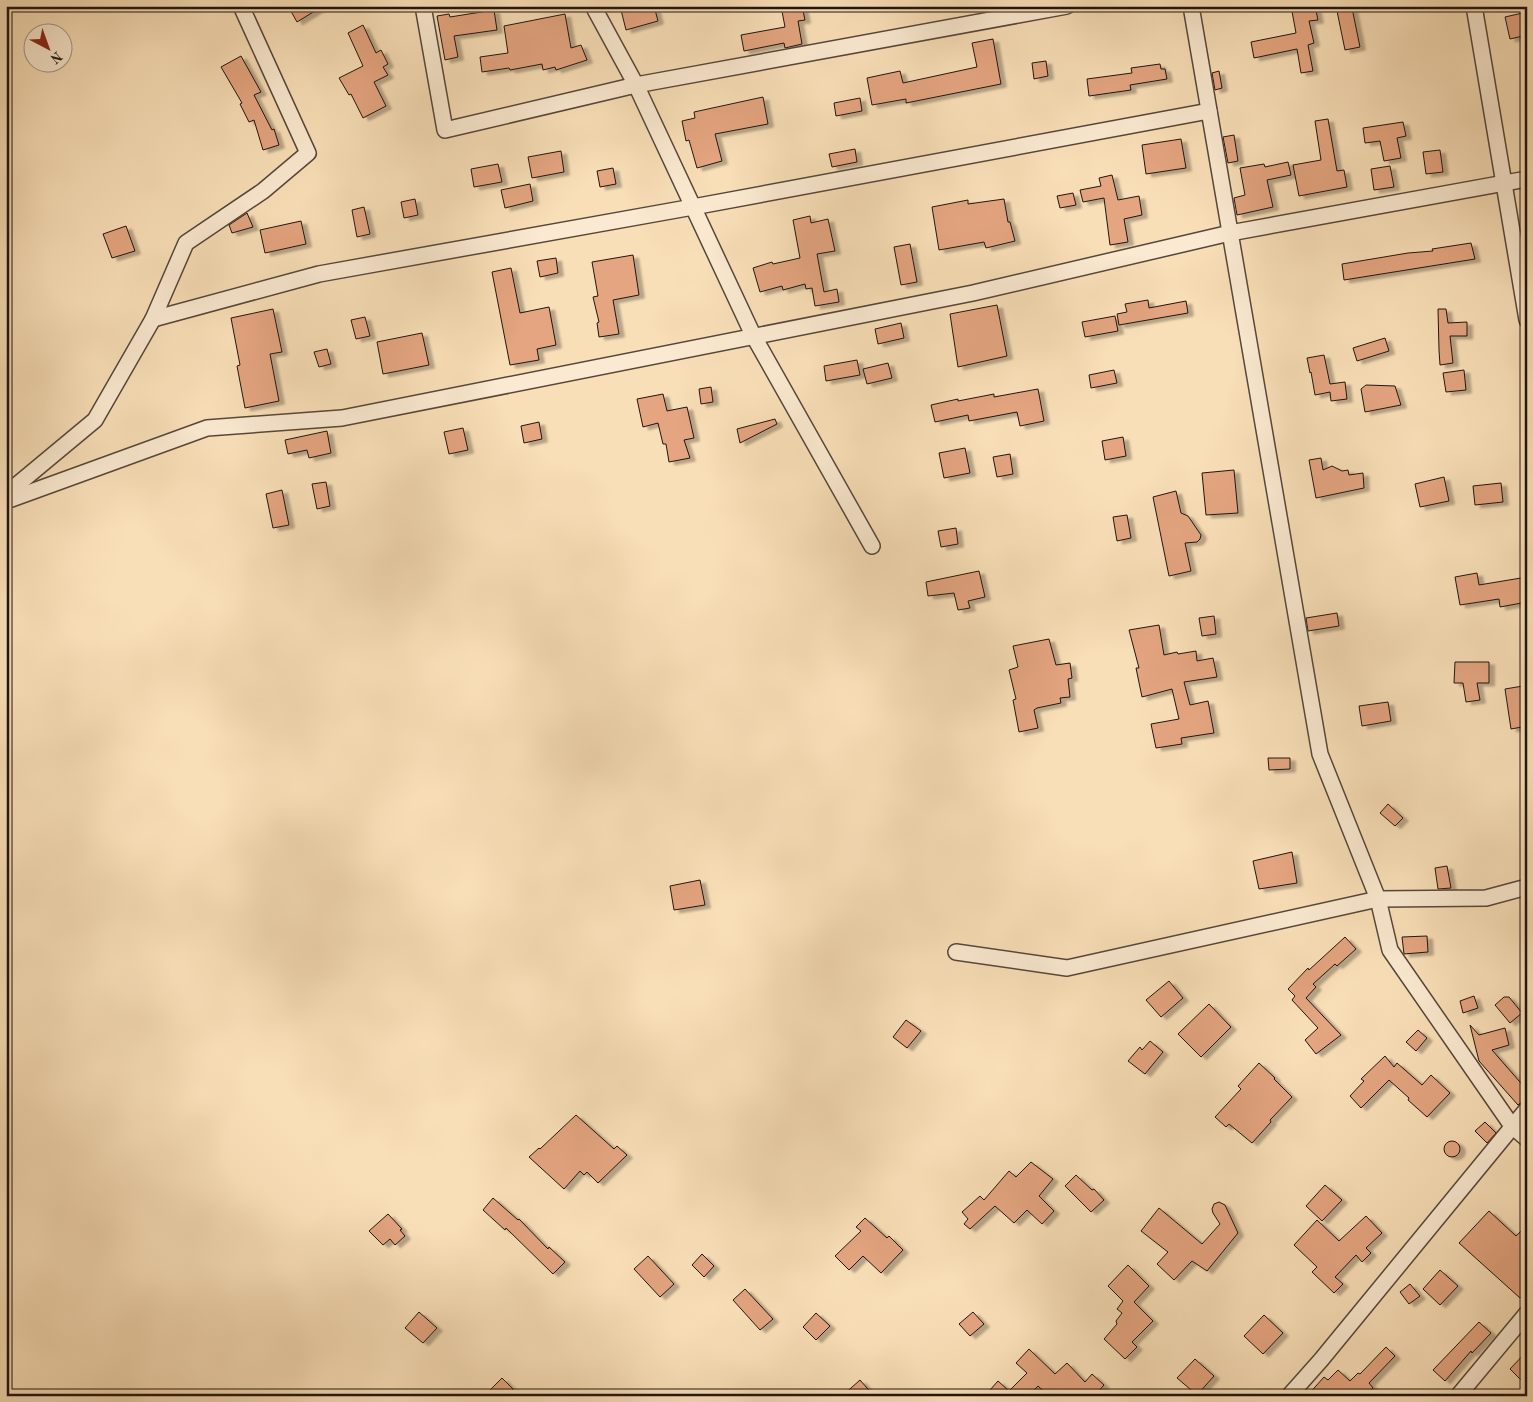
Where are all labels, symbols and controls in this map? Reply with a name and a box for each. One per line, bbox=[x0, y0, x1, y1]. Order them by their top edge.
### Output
north arrow bbox=[22, 22, 72, 72]
text: N bbox=[47, 48, 65, 66]

